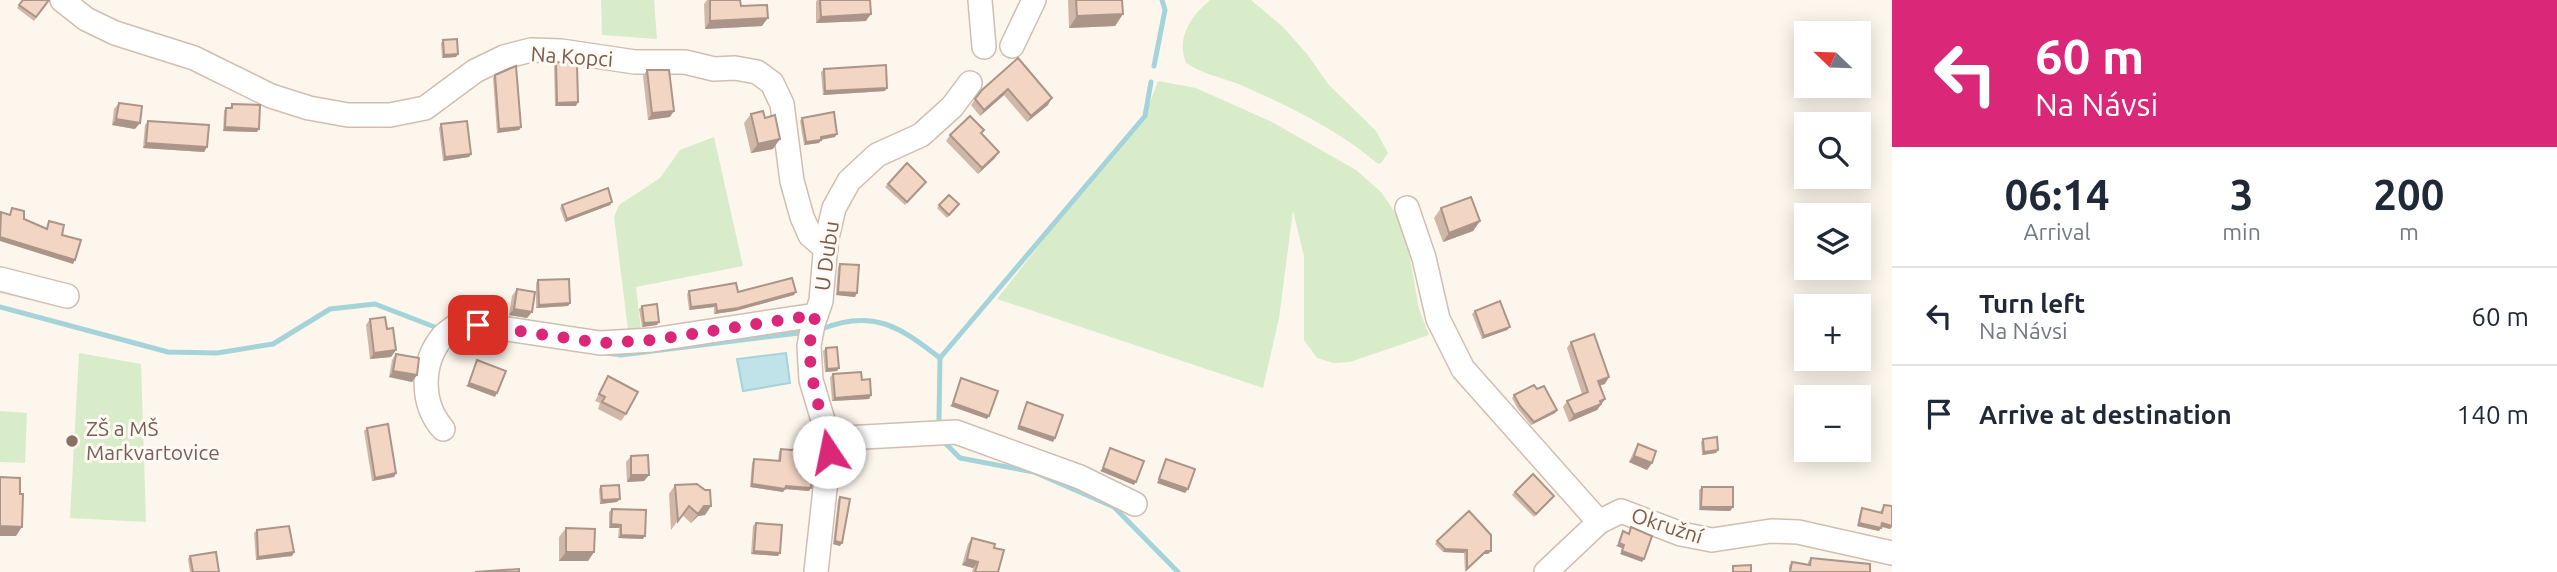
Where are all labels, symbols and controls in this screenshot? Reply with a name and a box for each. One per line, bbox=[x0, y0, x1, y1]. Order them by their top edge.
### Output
north arrow bbox=[1794, 21, 1871, 98]
map controls bbox=[1794, 21, 1871, 462]
icon: left bbox=[1920, 28, 2011, 119]
text: 60 m bbox=[2035, 28, 2144, 83]
street label: Na Kopci bbox=[530, 41, 614, 71]
text: Na Návsi bbox=[2035, 86, 2158, 122]
button: search bbox=[1794, 112, 1871, 189]
text: 06:14 bbox=[2005, 171, 2110, 218]
text: 3 bbox=[2230, 171, 2253, 218]
text: 200 bbox=[2373, 171, 2444, 218]
button: layers bbox=[1794, 203, 1871, 280]
street label: U Dubu bbox=[809, 219, 843, 292]
text: Arrival bbox=[2024, 219, 2091, 244]
text: min bbox=[2222, 219, 2261, 244]
text: m bbox=[2399, 219, 2419, 244]
text: Turn left bbox=[1979, 289, 2085, 318]
button: + bbox=[1794, 294, 1871, 371]
pin bbox=[448, 295, 508, 355]
icon: left bbox=[1920, 297, 1958, 335]
text: 60 m bbox=[2471, 302, 2529, 331]
icon: arrive bbox=[459, 306, 497, 344]
text: Na Návsi bbox=[1979, 318, 2068, 343]
button: − bbox=[1794, 385, 1871, 462]
icon: arrive bbox=[1920, 395, 1958, 433]
text: Arrive at destination bbox=[1979, 400, 2232, 429]
text: 140 m bbox=[2457, 400, 2529, 429]
position arrow bbox=[792, 415, 866, 489]
place label: ZŠ a MŠ Markvartovice bbox=[86, 416, 220, 464]
marker: ZŠ a MŠ Markvartovice bbox=[64, 433, 80, 449]
street label: Okružní bbox=[1629, 502, 1707, 548]

